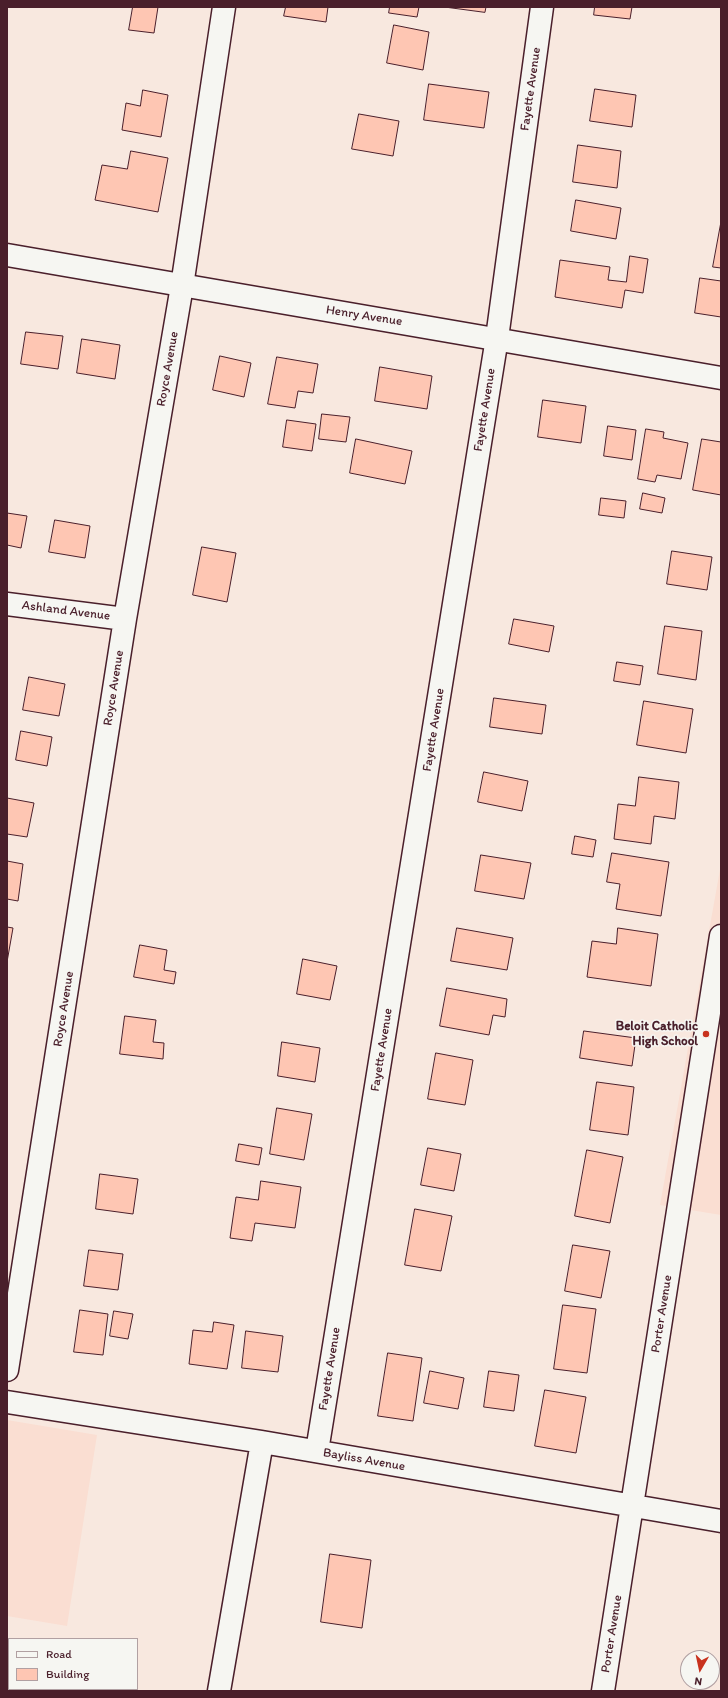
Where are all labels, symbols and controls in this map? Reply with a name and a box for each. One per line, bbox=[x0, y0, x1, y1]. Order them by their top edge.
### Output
street label: Fayette Avenue bbox=[517, 46, 545, 132]
street label: Henry Avenue bbox=[325, 302, 403, 330]
street label: Royce Avenue bbox=[154, 330, 182, 408]
street label: Fayette Avenue bbox=[471, 367, 499, 453]
street label: Ashland Avenue bbox=[21, 598, 111, 624]
street label: Royce Avenue bbox=[100, 649, 128, 727]
street label: Fayette Avenue bbox=[420, 687, 448, 773]
street label: Royce Avenue bbox=[50, 970, 78, 1048]
street label: Fayette Avenue bbox=[368, 1007, 396, 1093]
place label: Beloit Catholic High School bbox=[616, 1019, 698, 1050]
marker: Beloit Catholic High School bbox=[701, 1029, 711, 1039]
street label: Porter Avenue bbox=[648, 1274, 676, 1354]
street label: Fayette Avenue bbox=[316, 1326, 344, 1412]
street label: Bayliss Avenue bbox=[322, 1445, 406, 1475]
street label: Porter Avenue bbox=[598, 1594, 626, 1674]
legend bbox=[8, 1638, 138, 1690]
text: Road bbox=[46, 1647, 72, 1661]
north arrow bbox=[680, 1650, 720, 1690]
text: Building bbox=[46, 1667, 89, 1681]
text: N bbox=[694, 1674, 703, 1688]

